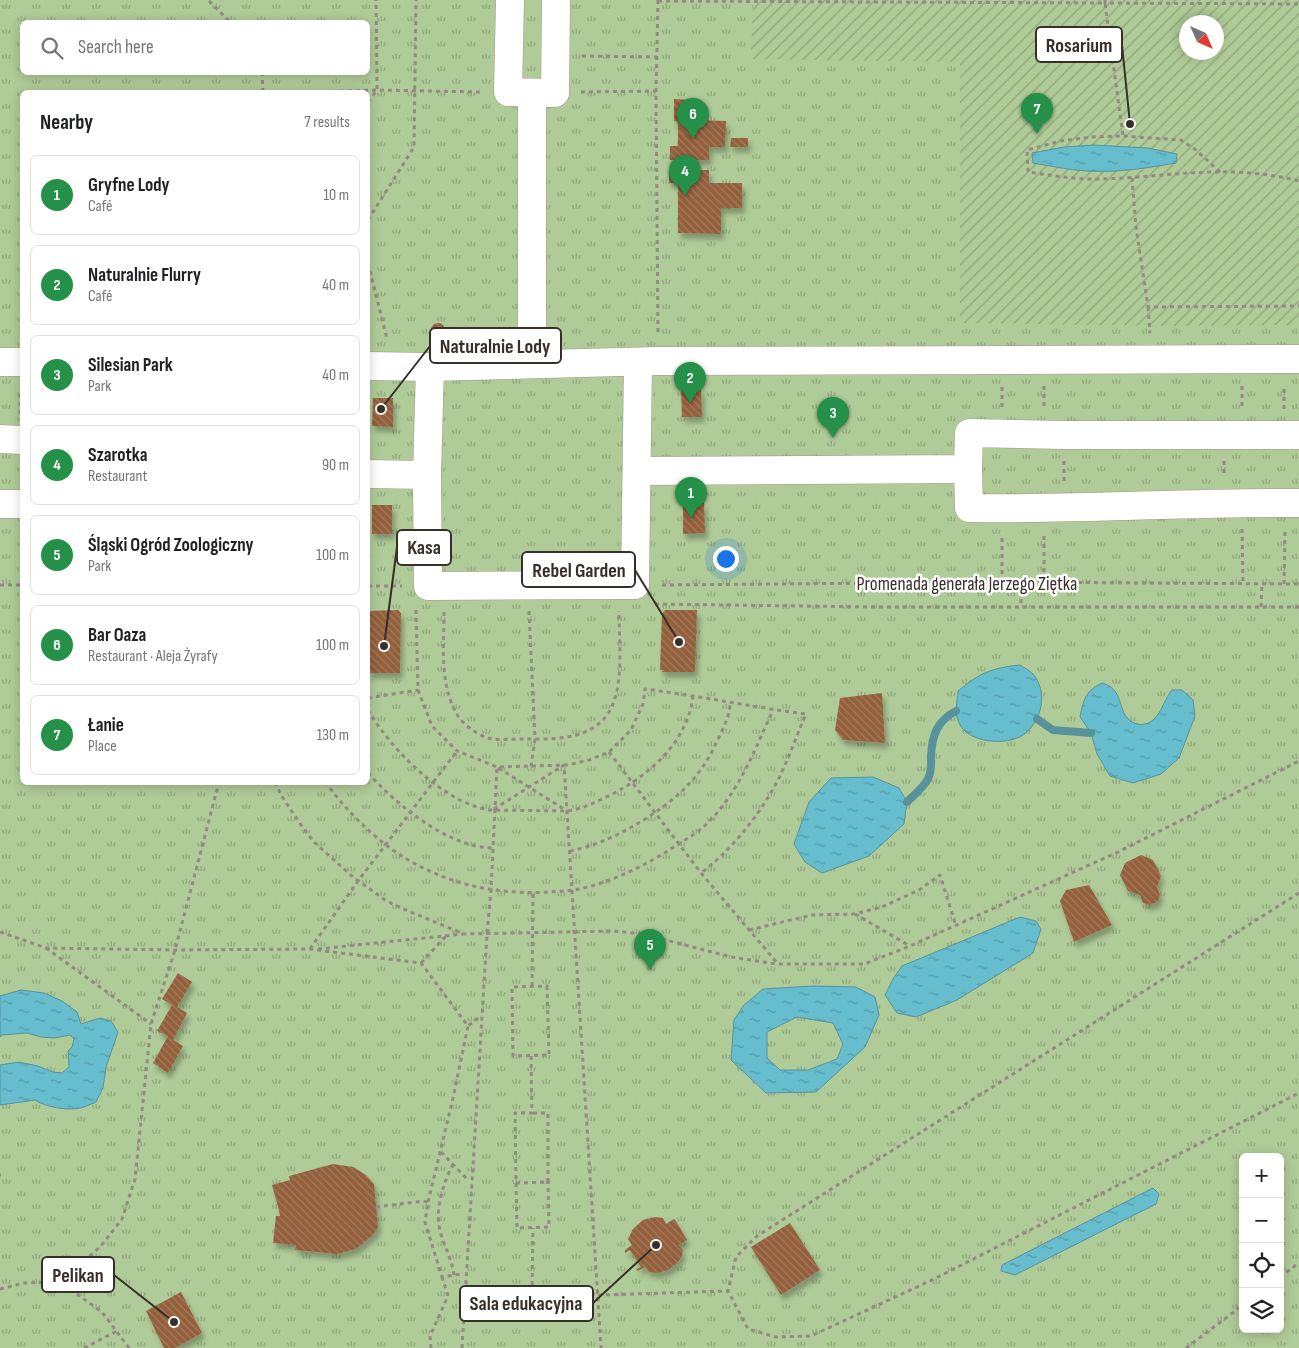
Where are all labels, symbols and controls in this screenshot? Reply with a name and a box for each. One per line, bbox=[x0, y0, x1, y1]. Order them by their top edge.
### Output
north arrow bbox=[1179, 15, 1224, 60]
search box bbox=[20, 20, 370, 75]
callout: Rosarium bbox=[1036, 27, 1122, 62]
icon: search bbox=[38, 34, 66, 62]
text: Rosarium bbox=[1046, 34, 1112, 58]
text: Search here bbox=[78, 36, 154, 59]
pin: 7 bbox=[1021, 93, 1053, 134]
pin: 6 bbox=[677, 98, 709, 139]
text: Nearby bbox=[40, 110, 93, 135]
text: 7 results bbox=[304, 113, 350, 132]
pin: 4 bbox=[669, 155, 701, 196]
text: Gryfne Lody bbox=[88, 174, 170, 197]
text: 1 bbox=[54, 186, 60, 205]
text: 10 m bbox=[323, 186, 349, 205]
text: Café bbox=[88, 197, 112, 216]
text: Naturalnie Flurry bbox=[88, 264, 201, 287]
text: 2 bbox=[53, 276, 61, 295]
text: 40 m bbox=[322, 276, 349, 295]
text: Café bbox=[88, 287, 112, 306]
callout: Naturalnie Lody bbox=[430, 328, 561, 363]
text: Naturalnie Lody bbox=[440, 335, 551, 359]
text: Silesian Park bbox=[88, 354, 173, 377]
pin: 2 bbox=[674, 362, 706, 403]
text: 3 bbox=[53, 366, 61, 385]
text: 40 m bbox=[322, 366, 349, 385]
text: Park bbox=[88, 377, 111, 396]
pin: 3 bbox=[817, 397, 849, 438]
text: Szarotka bbox=[88, 444, 148, 467]
text: 4 bbox=[53, 456, 61, 475]
text: 90 m bbox=[322, 456, 349, 475]
text: Restaurant bbox=[88, 467, 147, 486]
pin: 1 bbox=[675, 477, 707, 518]
callout: Kasa bbox=[397, 530, 451, 565]
text: Śląski Ogród Zoologiczny bbox=[88, 534, 254, 557]
text: Kasa bbox=[407, 536, 441, 560]
text: 5 bbox=[53, 546, 61, 565]
text: 100 m bbox=[316, 546, 349, 565]
your location bbox=[713, 546, 739, 572]
callout: Rebel Garden bbox=[522, 552, 635, 587]
text: Park bbox=[88, 557, 111, 576]
text: Rebel Garden bbox=[532, 559, 626, 583]
street label: Promenada generała Jerzego Ziętka bbox=[857, 573, 1077, 596]
text: Bar Oaza bbox=[88, 624, 146, 647]
text: 6 bbox=[53, 636, 61, 655]
text: 100 m bbox=[316, 636, 349, 655]
text: Restaurant · Aleja Żyrafy bbox=[88, 647, 218, 666]
text: Łanie bbox=[88, 714, 124, 737]
text: 7 bbox=[54, 726, 60, 745]
text: 130 m bbox=[317, 726, 349, 745]
text: Place bbox=[88, 737, 117, 756]
pin: 5 bbox=[634, 929, 666, 970]
map controls bbox=[1239, 1153, 1284, 1333]
button: + bbox=[1239, 1153, 1284, 1198]
button: − bbox=[1239, 1198, 1284, 1243]
button: locate bbox=[1239, 1243, 1284, 1288]
callout: Pelikan bbox=[42, 1257, 114, 1292]
text: Pelikan bbox=[52, 1264, 104, 1288]
callout: Sala edukacyjna bbox=[460, 1286, 593, 1321]
button: layers bbox=[1239, 1288, 1284, 1333]
text: Sala edukacyjna bbox=[470, 1292, 582, 1316]

